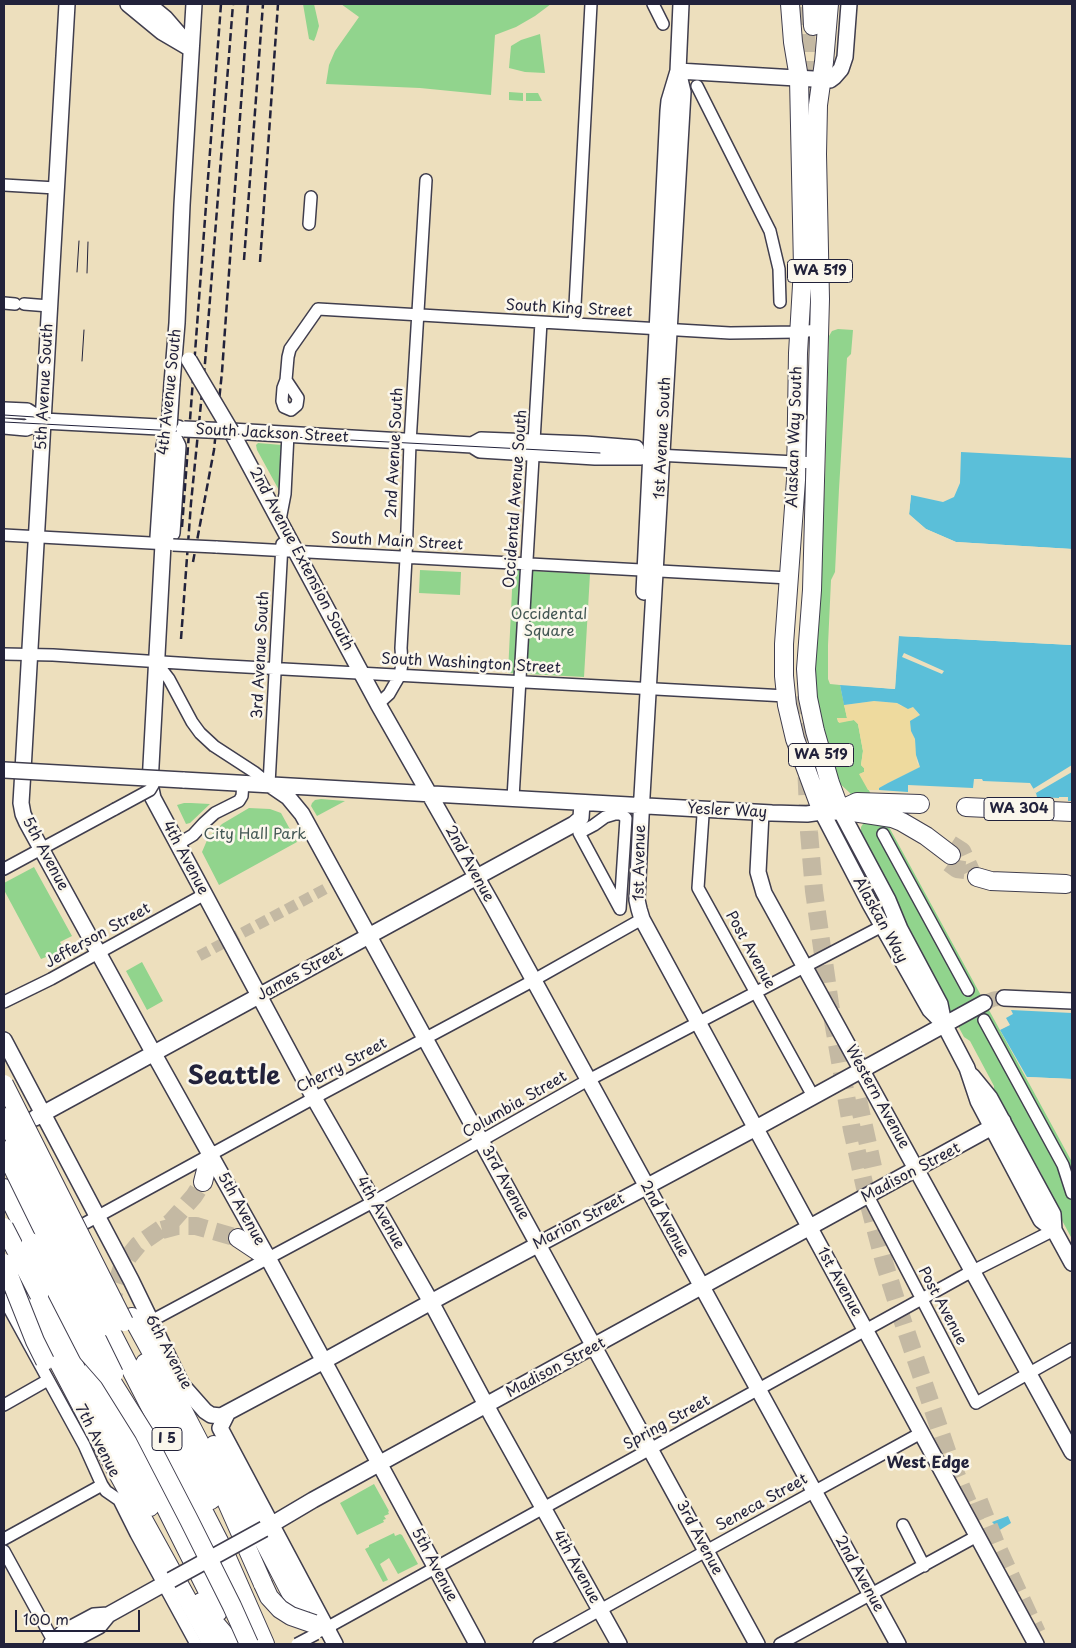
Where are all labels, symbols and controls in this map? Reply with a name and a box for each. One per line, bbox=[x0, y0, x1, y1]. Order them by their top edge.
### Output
road number: WA 519 bbox=[788, 260, 852, 282]
street label: South King Street bbox=[505, 297, 633, 321]
street label: 5th Avenue South bbox=[33, 323, 57, 451]
street label: 4th Avenue South bbox=[154, 328, 186, 456]
street label: Alaskan Way South bbox=[784, 366, 806, 508]
street label: 1st Avenue South bbox=[651, 376, 675, 500]
street label: 2nd Avenue South bbox=[383, 387, 407, 519]
street label: Occidental Avenue South bbox=[501, 409, 531, 589]
street label: South Jackson Street bbox=[195, 421, 349, 447]
street label: 2nd Avenue Extension South bbox=[245, 464, 357, 654]
street label: South Main Street bbox=[331, 530, 463, 554]
street label: 3rd Avenue South bbox=[249, 591, 273, 719]
park label: Occidental Square bbox=[511, 606, 587, 641]
street label: South Washington Street bbox=[381, 650, 561, 678]
road number: WA 519 bbox=[788, 744, 854, 766]
road number: WA 304 bbox=[984, 798, 1054, 821]
street label: Yesler Way bbox=[687, 800, 767, 822]
street label: 5th Avenue bbox=[18, 814, 72, 894]
street label: 4th Avenue bbox=[158, 818, 212, 898]
street label: 2nd Avenue bbox=[441, 823, 497, 905]
street label: 1st Avenue bbox=[630, 825, 650, 901]
park label: City Hall Park bbox=[204, 826, 306, 844]
street label: Alaskan Way bbox=[849, 874, 911, 966]
street label: Jefferson Street bbox=[42, 900, 154, 972]
street label: Post Avenue bbox=[721, 908, 779, 992]
street label: James Street bbox=[254, 943, 346, 1005]
street label: Cherry Street bbox=[294, 1035, 390, 1097]
street label: Western Avenue bbox=[841, 1042, 913, 1152]
district label: Seattle bbox=[188, 1062, 280, 1092]
street label: Columbia Street bbox=[460, 1068, 570, 1142]
street label: Madison Street bbox=[858, 1139, 964, 1207]
street label: 3rd Avenue bbox=[477, 1143, 533, 1223]
street label: 5th Avenue bbox=[214, 1169, 268, 1249]
street label: 4th Avenue bbox=[352, 1173, 408, 1253]
street label: 2nd Avenue bbox=[636, 1178, 692, 1260]
street label: Marion Street bbox=[530, 1190, 628, 1254]
street label: 1st Avenue bbox=[813, 1244, 865, 1320]
street label: Post Avenue bbox=[914, 1264, 970, 1348]
street label: 6th Avenue bbox=[141, 1312, 195, 1392]
street label: Madison Street bbox=[503, 1334, 609, 1402]
street label: Spring Street bbox=[621, 1392, 713, 1454]
street label: 7th Avenue bbox=[71, 1402, 123, 1480]
road number: I 5 bbox=[152, 1428, 182, 1450]
district label: West Edge bbox=[887, 1454, 969, 1474]
street label: Seneca Street bbox=[713, 1470, 811, 1536]
street label: 3rd Avenue bbox=[672, 1498, 726, 1578]
street label: 5th Avenue bbox=[407, 1525, 461, 1605]
street label: 4th Avenue bbox=[549, 1527, 603, 1607]
street label: 2nd Avenue bbox=[831, 1533, 887, 1615]
scale bar bbox=[18, 1600, 142, 1632]
text: 100 m bbox=[23, 1607, 69, 1630]

